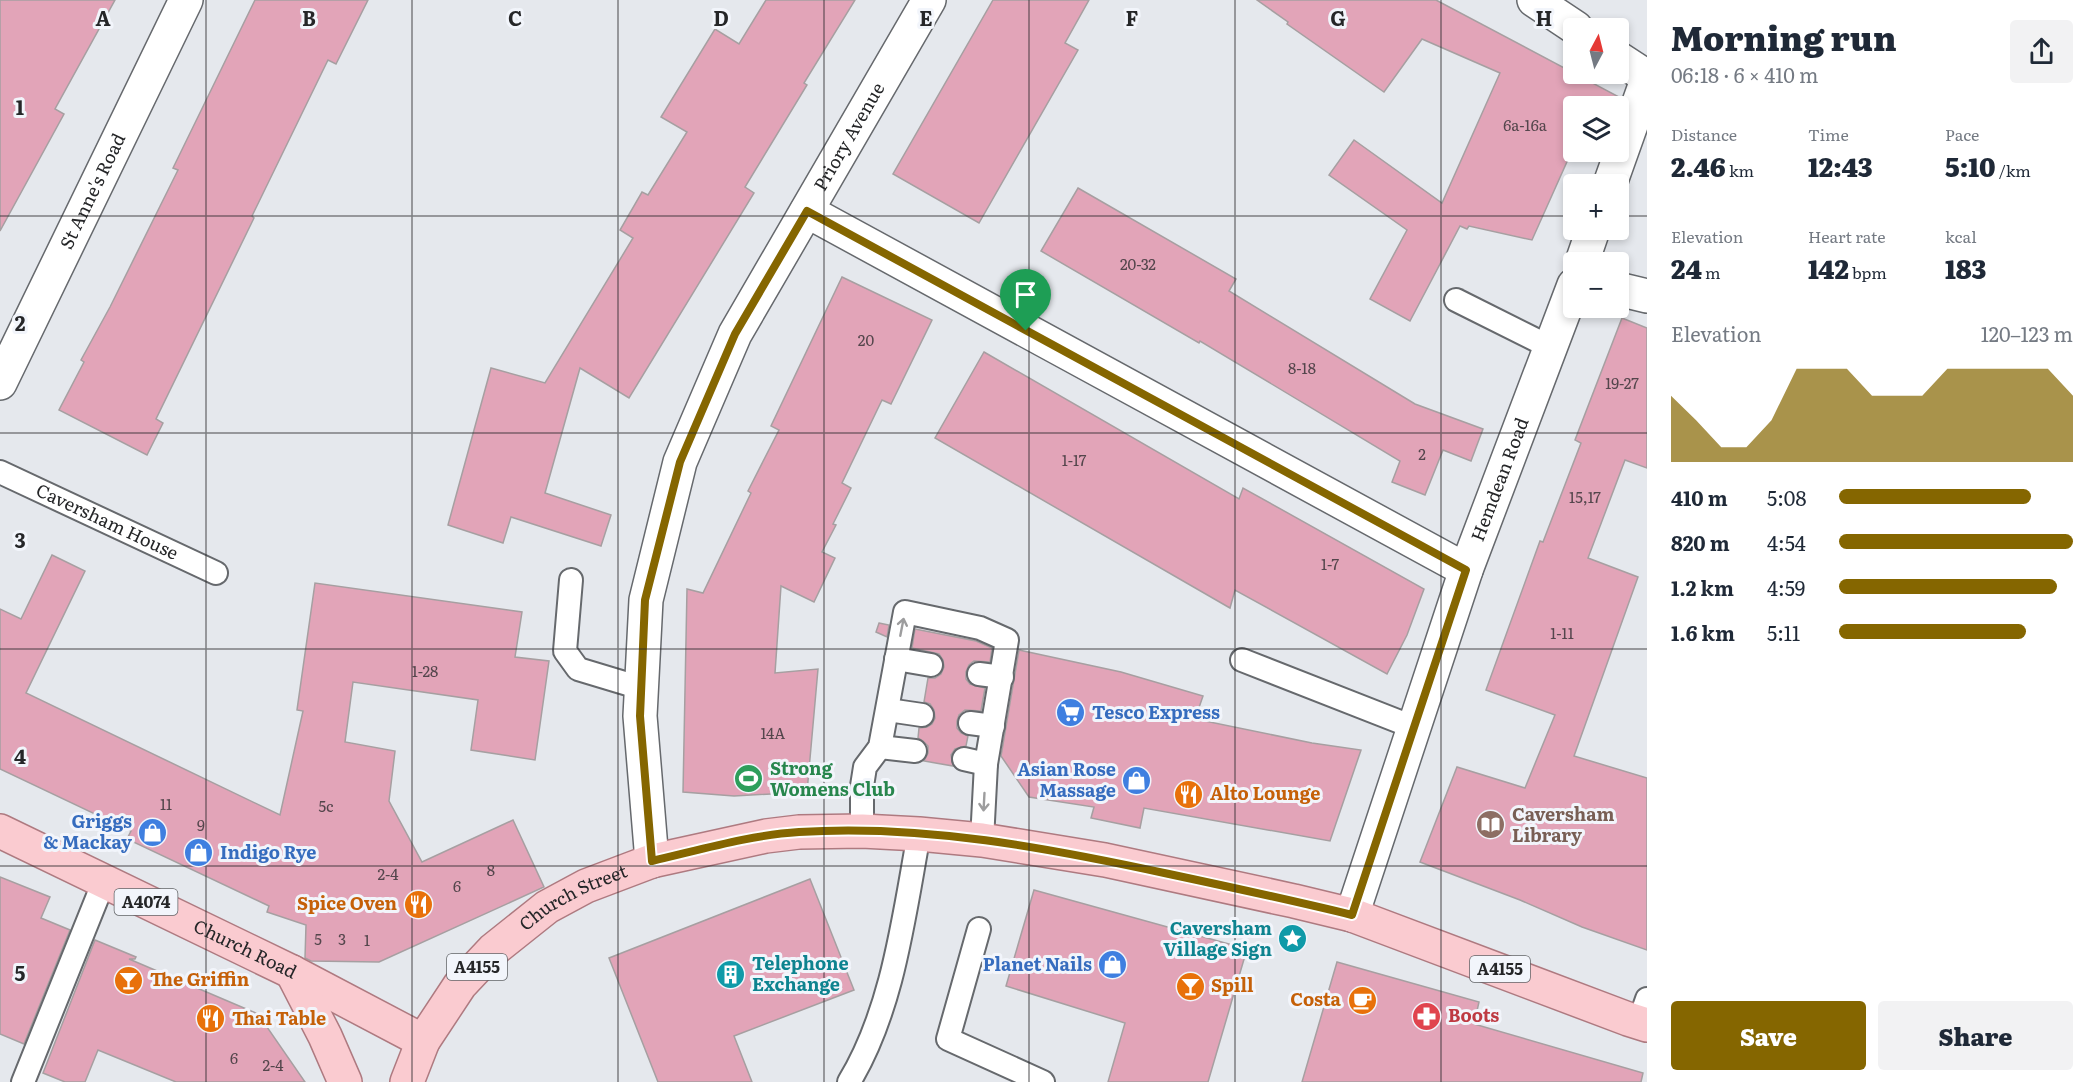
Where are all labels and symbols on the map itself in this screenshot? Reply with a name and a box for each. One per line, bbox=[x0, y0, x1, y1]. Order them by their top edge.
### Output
text: A bbox=[95, 2, 111, 32]
text: B bbox=[302, 2, 316, 32]
text: C bbox=[508, 2, 522, 32]
text: D bbox=[713, 2, 729, 32]
text: E bbox=[919, 2, 933, 32]
text: F bbox=[1126, 2, 1139, 32]
text: G bbox=[1330, 2, 1346, 32]
text: H bbox=[1536, 2, 1552, 32]
north arrow bbox=[1563, 18, 1629, 84]
street label: Priory Avenue bbox=[806, 77, 890, 195]
text: 1 bbox=[16, 91, 24, 121]
house number: 6a-16a bbox=[1503, 113, 1548, 136]
street label: St Anne's Road bbox=[52, 128, 131, 253]
house number: 20-32 bbox=[1120, 252, 1156, 275]
pin bbox=[1000, 269, 1051, 331]
text: 2 bbox=[15, 307, 26, 337]
house number: 20 bbox=[858, 328, 874, 351]
house number: 8-18 bbox=[1288, 356, 1316, 379]
house number: 19-27 bbox=[1605, 371, 1639, 394]
street label: Hemdean Road bbox=[1463, 413, 1535, 545]
house number: 2 bbox=[1418, 442, 1426, 465]
house number: 1-17 bbox=[1062, 448, 1087, 471]
street label: Caversham House bbox=[32, 476, 183, 566]
house number: 15,17 bbox=[1569, 485, 1601, 508]
text: 3 bbox=[14, 524, 26, 554]
house number: 1-7 bbox=[1321, 552, 1339, 575]
one-way arrow bbox=[897, 618, 908, 637]
house number: 1-11 bbox=[1550, 621, 1574, 644]
house number: 1-28 bbox=[412, 659, 438, 682]
supermarket icon: Tesco Express bbox=[1055, 697, 1087, 729]
place label: Tesco Express bbox=[1092, 698, 1220, 725]
house number: 14A bbox=[761, 721, 785, 744]
text: 4 bbox=[14, 740, 26, 770]
place label: Strong Womens Club bbox=[770, 754, 895, 802]
place label: Asian Rose Massage bbox=[1017, 755, 1116, 803]
sports icon: Strong Womens Club bbox=[733, 763, 765, 795]
shop icon: Asian Rose Massage bbox=[1121, 764, 1153, 796]
restaurant icon: Alto Lounge bbox=[1173, 778, 1205, 810]
place label: Alto Lounge bbox=[1210, 779, 1320, 806]
house number: 11 bbox=[160, 792, 172, 815]
one-way arrow bbox=[978, 792, 989, 812]
house number: 5c bbox=[318, 794, 334, 817]
place label: Caversham Library bbox=[1512, 800, 1614, 848]
place label: Griggs & Mackay bbox=[43, 807, 132, 855]
library icon: Caversham Library bbox=[1475, 809, 1507, 841]
house number: 9 bbox=[197, 813, 205, 836]
shop icon: Griggs & Mackay bbox=[137, 816, 169, 848]
shop icon: Indigo Rye bbox=[183, 837, 215, 869]
place label: Indigo Rye bbox=[220, 838, 317, 865]
street label: Church Street bbox=[513, 856, 631, 936]
house number: 8 bbox=[487, 858, 495, 881]
house number: 2-4 bbox=[377, 862, 399, 885]
house number: 6 bbox=[453, 874, 461, 897]
restaurant icon: Spice Oven bbox=[402, 888, 434, 920]
road number: A4074 bbox=[114, 889, 178, 915]
place label: Spice Oven bbox=[297, 889, 397, 916]
street label: Church Road bbox=[189, 911, 302, 984]
place label: Caversham Village Sign bbox=[1163, 914, 1272, 962]
place icon: Caversham Village Sign bbox=[1277, 923, 1309, 955]
house number: 5 bbox=[314, 927, 322, 950]
house number: 3 bbox=[338, 927, 346, 950]
house number: 1 bbox=[364, 928, 370, 951]
place label: Telephone Exchange bbox=[752, 949, 849, 997]
shop icon: Planet Nails bbox=[1097, 949, 1129, 981]
place label: Planet Nails bbox=[983, 950, 1092, 977]
road number: A4155 bbox=[447, 954, 507, 980]
road number: A4155 bbox=[1470, 956, 1530, 982]
text: 5 bbox=[15, 957, 26, 987]
building icon: Telephone Exchange bbox=[715, 958, 747, 990]
bar icon: The Griffin bbox=[113, 964, 145, 996]
place label: The Griffin bbox=[150, 965, 250, 992]
bar icon: Spill bbox=[1174, 970, 1206, 1002]
place label: Spill bbox=[1211, 971, 1254, 998]
cafe icon: Costa bbox=[1346, 984, 1378, 1016]
place label: Costa bbox=[1290, 985, 1342, 1012]
pharmacy icon: Boots bbox=[1411, 1000, 1443, 1032]
place label: Boots bbox=[1448, 1001, 1499, 1028]
restaurant icon: Thai Table bbox=[195, 1003, 227, 1035]
place label: Thai Table bbox=[232, 1004, 326, 1031]
house number: 6 bbox=[230, 1046, 238, 1069]
house number: 2-4 bbox=[262, 1053, 284, 1076]

